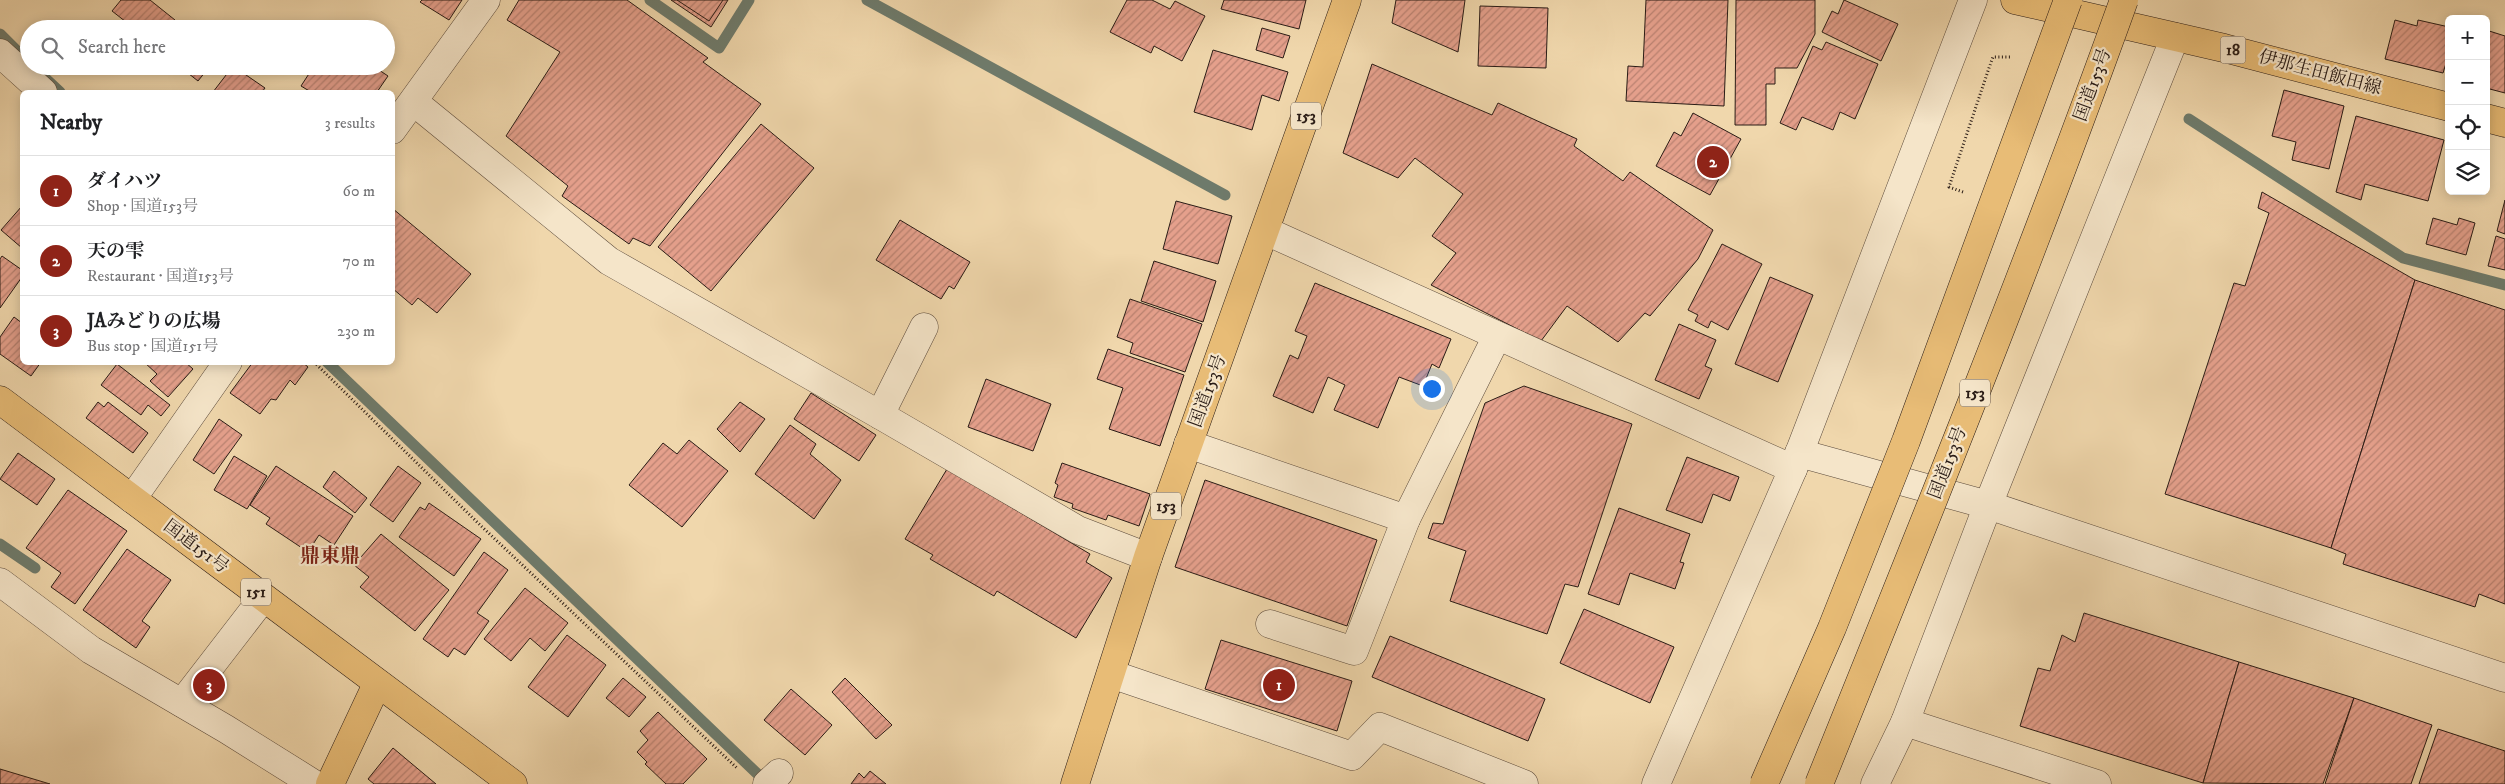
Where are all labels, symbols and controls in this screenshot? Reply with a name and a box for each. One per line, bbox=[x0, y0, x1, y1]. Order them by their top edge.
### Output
map controls bbox=[2445, 15, 2490, 195]
button: + bbox=[2445, 15, 2490, 60]
search box bbox=[20, 20, 395, 75]
icon: search bbox=[38, 34, 66, 62]
text: Search here bbox=[78, 36, 166, 59]
road number: 18 bbox=[2220, 36, 2246, 64]
street label: 国道153号 bbox=[2070, 45, 2116, 125]
street label: 伊那生田飯田線 bbox=[2256, 46, 2384, 100]
button: − bbox=[2445, 60, 2490, 105]
road number: 153 bbox=[1291, 102, 1321, 130]
button: locate bbox=[2445, 105, 2490, 150]
text: Nearby bbox=[40, 110, 102, 136]
text: 3 results bbox=[325, 113, 375, 133]
pin: 2 bbox=[1697, 143, 1729, 181]
button: layers bbox=[2445, 150, 2490, 195]
text: ダイハツ bbox=[87, 170, 162, 193]
text: 1 bbox=[53, 181, 59, 201]
text: 60 m bbox=[343, 181, 375, 201]
text: Shop · 国道153号 bbox=[87, 196, 198, 216]
text: 天の雫 bbox=[87, 240, 144, 263]
text: 2 bbox=[52, 251, 60, 271]
text: 70 m bbox=[343, 251, 375, 271]
text: Restaurant · 国道153号 bbox=[87, 266, 234, 286]
text: JAみどりの広場 bbox=[87, 310, 220, 333]
text: 3 bbox=[53, 321, 59, 341]
text: 230 m bbox=[337, 321, 375, 341]
text: Bus stop · 国道151号 bbox=[87, 336, 218, 356]
street label: 国道153号 bbox=[1185, 351, 1231, 431]
your location bbox=[1419, 376, 1445, 402]
road number: 153 bbox=[1960, 379, 1990, 406]
street label: 国道153号 bbox=[1924, 424, 1972, 502]
road number: 153 bbox=[1151, 492, 1181, 520]
street label: 国道151号 bbox=[159, 515, 233, 579]
district label: 鼎東鼎 bbox=[300, 544, 360, 569]
road number: 151 bbox=[241, 578, 271, 606]
pin: 3 bbox=[193, 666, 225, 704]
pin: 1 bbox=[1263, 666, 1295, 704]

